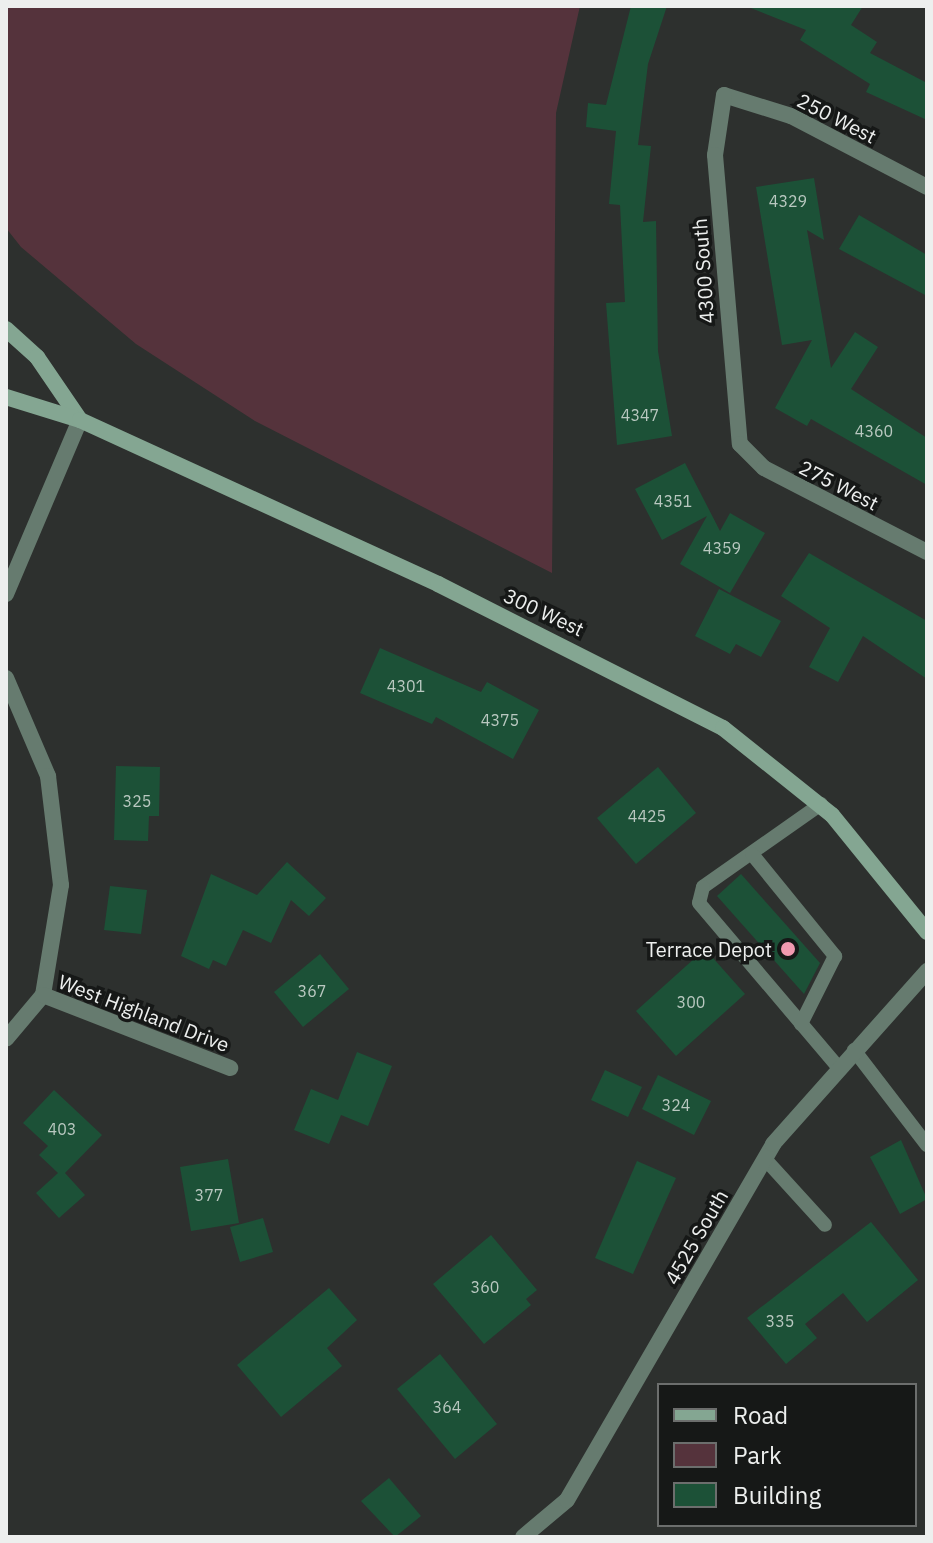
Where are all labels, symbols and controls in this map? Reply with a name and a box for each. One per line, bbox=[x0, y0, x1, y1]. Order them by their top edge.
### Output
street label: 250 West bbox=[793, 88, 881, 148]
house number: 4329 bbox=[769, 191, 807, 211]
street label: 4300 South bbox=[687, 218, 719, 324]
house number: 4347 bbox=[621, 405, 659, 425]
house number: 4360 bbox=[855, 421, 893, 441]
street label: 275 West bbox=[795, 455, 883, 515]
house number: 4351 bbox=[654, 491, 692, 511]
house number: 4359 bbox=[703, 538, 741, 558]
street label: 300 West bbox=[500, 583, 588, 641]
house number: 4301 bbox=[387, 676, 425, 696]
house number: 4375 bbox=[481, 710, 519, 730]
house number: 325 bbox=[123, 791, 151, 811]
house number: 4425 bbox=[628, 806, 666, 826]
place label: Terrace Depot bbox=[646, 937, 772, 961]
marker: Terrace Depot bbox=[779, 940, 797, 958]
street label: West Highland Drive bbox=[55, 969, 233, 1057]
house number: 367 bbox=[298, 981, 326, 1001]
house number: 300 bbox=[677, 992, 705, 1012]
house number: 324 bbox=[662, 1095, 690, 1115]
house number: 403 bbox=[48, 1119, 76, 1139]
house number: 377 bbox=[195, 1185, 223, 1205]
street label: 4525 South bbox=[659, 1185, 733, 1289]
house number: 360 bbox=[471, 1277, 499, 1297]
house number: 335 bbox=[766, 1311, 794, 1331]
legend bbox=[657, 1383, 917, 1527]
house number: 364 bbox=[433, 1397, 461, 1417]
text: Road bbox=[733, 1399, 788, 1431]
text: Park bbox=[733, 1439, 782, 1471]
text: Building bbox=[733, 1479, 821, 1511]

